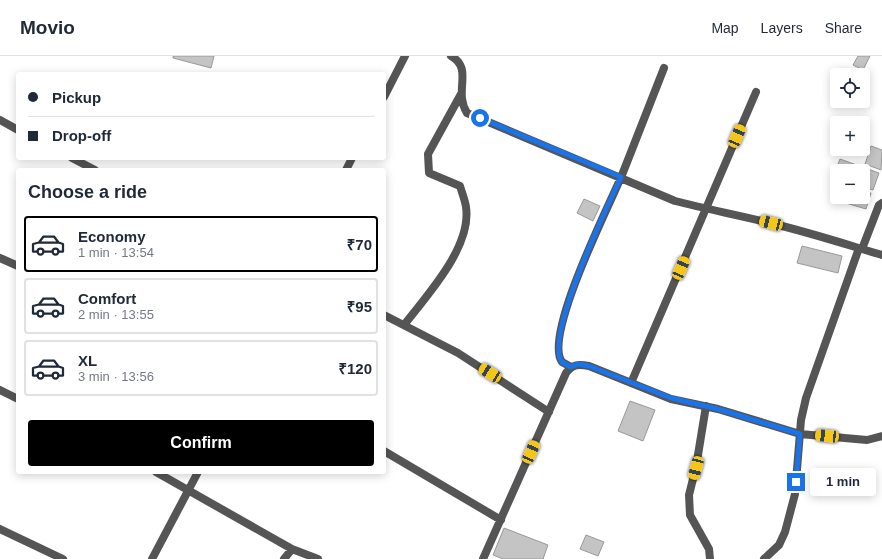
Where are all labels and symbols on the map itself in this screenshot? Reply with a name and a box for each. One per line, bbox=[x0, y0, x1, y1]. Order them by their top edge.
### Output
route start bbox=[471, 109, 489, 127]
car bbox=[727, 123, 747, 149]
car bbox=[758, 214, 784, 232]
car bbox=[671, 255, 691, 281]
car bbox=[477, 362, 503, 384]
car bbox=[814, 429, 840, 443]
car bbox=[521, 439, 541, 465]
car bbox=[687, 455, 705, 481]
callout: 1 min bbox=[810, 468, 876, 496]
route end bbox=[787, 473, 805, 491]

